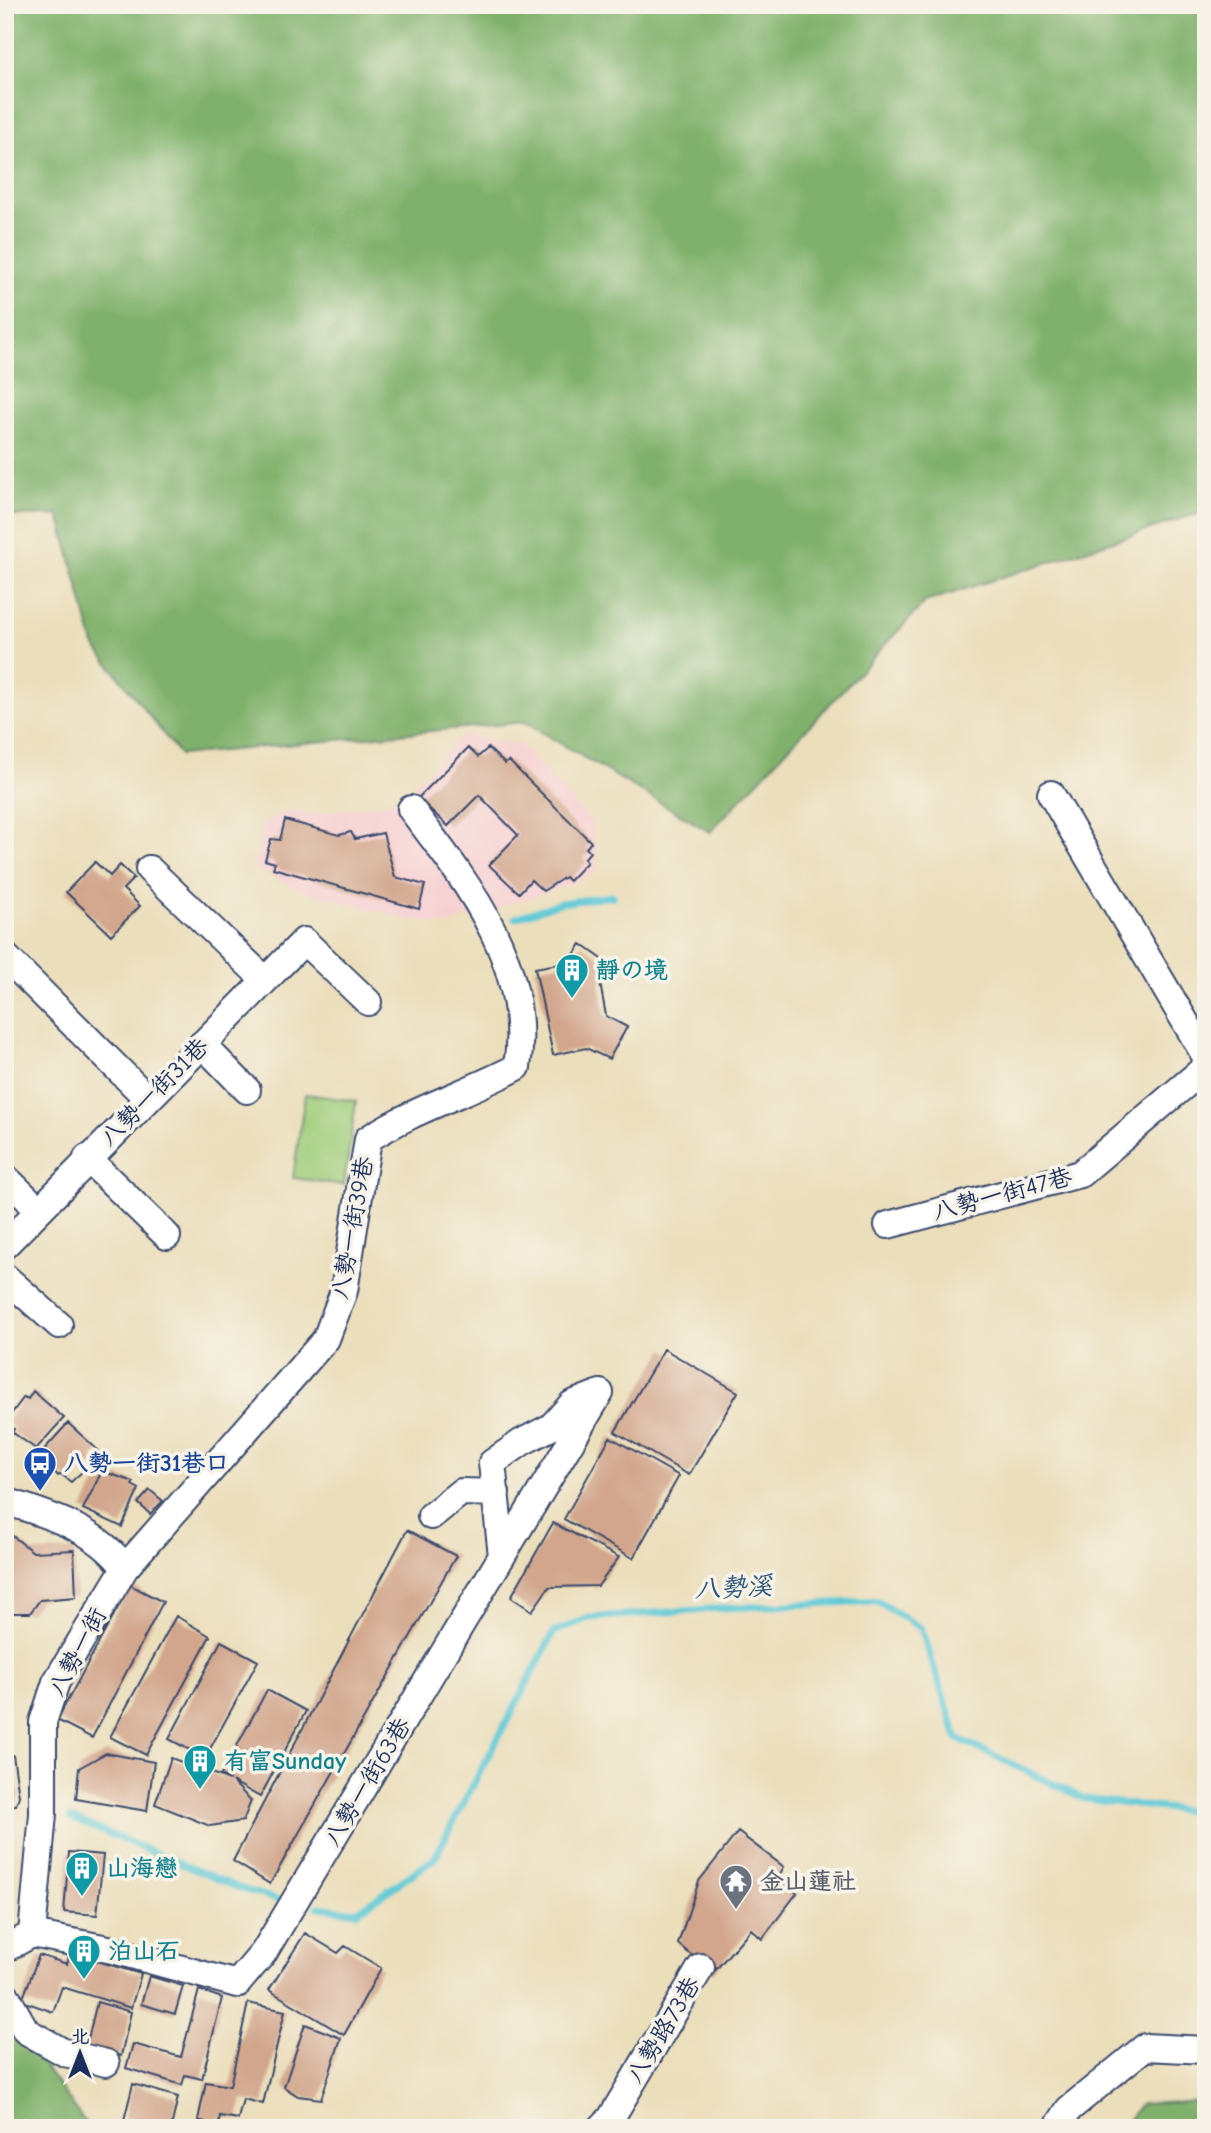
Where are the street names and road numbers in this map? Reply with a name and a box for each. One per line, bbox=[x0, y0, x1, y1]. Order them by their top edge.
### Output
street label: 八勢一街31巷 bbox=[94, 1032, 214, 1152]
street label: 八勢一街39巷 bbox=[326, 1154, 378, 1302]
street label: 八勢一街47巷 bbox=[929, 1162, 1075, 1226]
street label: 八勢一街 bbox=[42, 1603, 112, 1701]
street label: 八勢一街63巷 bbox=[318, 1713, 416, 1851]
street label: 八勢路73巷 bbox=[620, 1972, 706, 2088]

